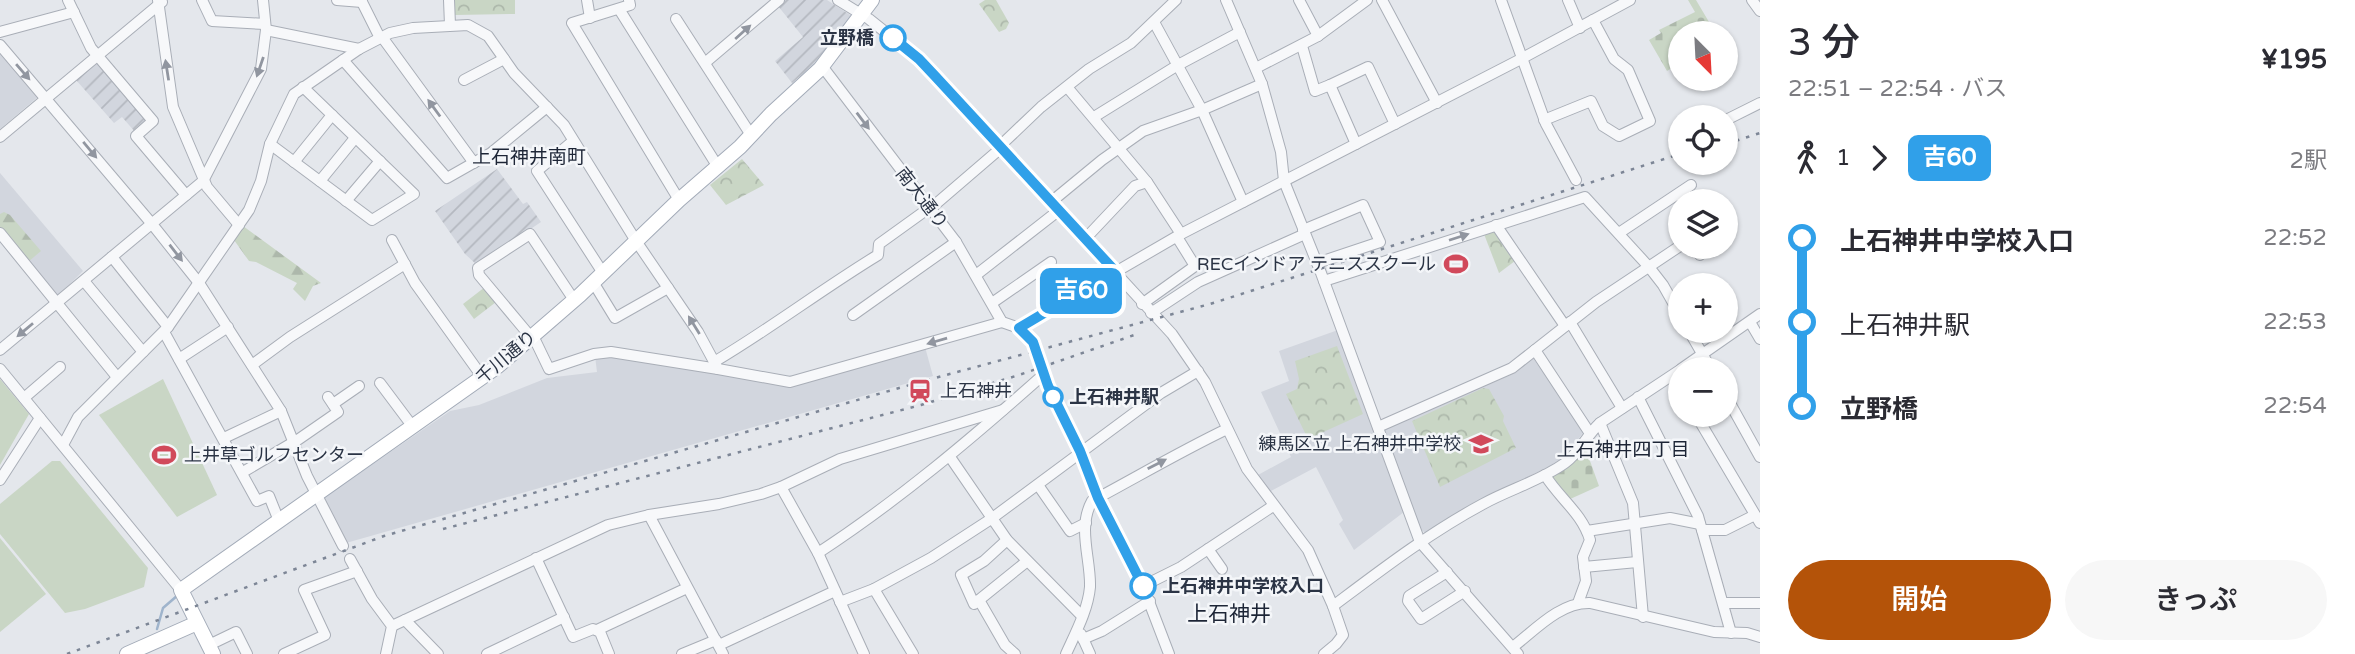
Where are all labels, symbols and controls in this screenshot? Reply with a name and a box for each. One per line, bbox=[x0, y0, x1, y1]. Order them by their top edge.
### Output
text: 3 分 bbox=[1788, 20, 1860, 66]
north arrow bbox=[1668, 21, 1738, 91]
map controls bbox=[1668, 21, 1738, 427]
one-way arrow bbox=[734, 24, 752, 40]
marker: 立野橋 bbox=[880, 25, 906, 51]
place label: 立野橋 bbox=[820, 27, 874, 49]
text: ¥195 bbox=[2261, 44, 2327, 75]
one-way arrow bbox=[254, 57, 265, 78]
one-way arrow bbox=[161, 59, 172, 81]
one-way arrow bbox=[15, 63, 30, 80]
text: 22:51 – 22:54 · バス bbox=[1788, 75, 2007, 103]
one-way arrow bbox=[427, 99, 441, 117]
button: locate bbox=[1668, 105, 1738, 175]
one-way arrow bbox=[856, 112, 870, 130]
icon: walk bbox=[1788, 139, 1826, 177]
icon: forward bbox=[1860, 139, 1898, 177]
one-way arrow bbox=[82, 142, 97, 159]
text: 吉60 bbox=[1922, 143, 1977, 172]
text: 1 bbox=[1836, 144, 1850, 172]
district label: 上石神井南町 bbox=[472, 146, 586, 168]
text: 2駅 bbox=[2290, 147, 2327, 175]
street label: 南大通り bbox=[891, 163, 953, 233]
button: layers bbox=[1668, 189, 1738, 259]
text: 22:52 bbox=[2263, 224, 2327, 252]
text: 上石神井中学校入口 bbox=[1840, 226, 2074, 257]
one-way arrow bbox=[1448, 231, 1469, 242]
one-way arrow bbox=[168, 244, 183, 262]
sports icon: RECインドア テニススクール bbox=[1442, 250, 1470, 278]
place label: RECインドア テニススクール bbox=[1197, 253, 1436, 275]
line badge: 吉60 bbox=[1041, 268, 1121, 314]
button: + bbox=[1668, 273, 1738, 343]
text: 吉60 bbox=[1054, 276, 1108, 305]
text: 22:53 bbox=[2263, 308, 2327, 336]
text: 上石神井駅 bbox=[1840, 310, 1970, 341]
one-way arrow bbox=[687, 315, 700, 334]
one-way arrow bbox=[16, 322, 33, 337]
street label: 千川通り bbox=[471, 325, 541, 389]
one-way arrow bbox=[925, 336, 947, 347]
button: − bbox=[1668, 357, 1738, 427]
station icon: 上石神井 bbox=[906, 377, 934, 405]
place label: 上石神井 bbox=[940, 380, 1012, 402]
place label: 上石神井駅 bbox=[1069, 386, 1159, 408]
marker: 上石神井駅 bbox=[1043, 387, 1063, 407]
text: 22:54 bbox=[2263, 392, 2327, 420]
text: 立野橋 bbox=[1840, 394, 1918, 425]
school or university icon: 練馬区立 上石神井中学校 bbox=[1467, 430, 1495, 458]
place label: 練馬区立 上石神井中学校 bbox=[1258, 433, 1461, 455]
district label: 上石神井四丁目 bbox=[1556, 439, 1690, 461]
sports icon: 上井草ゴルフセンター bbox=[150, 441, 178, 469]
place label: 上井草ゴルフセンター bbox=[184, 444, 364, 466]
one-way arrow bbox=[1147, 459, 1167, 470]
button: 開始 bbox=[1788, 560, 2051, 640]
button: きっぷ bbox=[2065, 560, 2327, 640]
marker: 上石神井中学校入口 bbox=[1130, 573, 1156, 599]
place label: 上石神井中学校入口 bbox=[1162, 575, 1324, 597]
district label: 上石神井 bbox=[1187, 602, 1271, 627]

